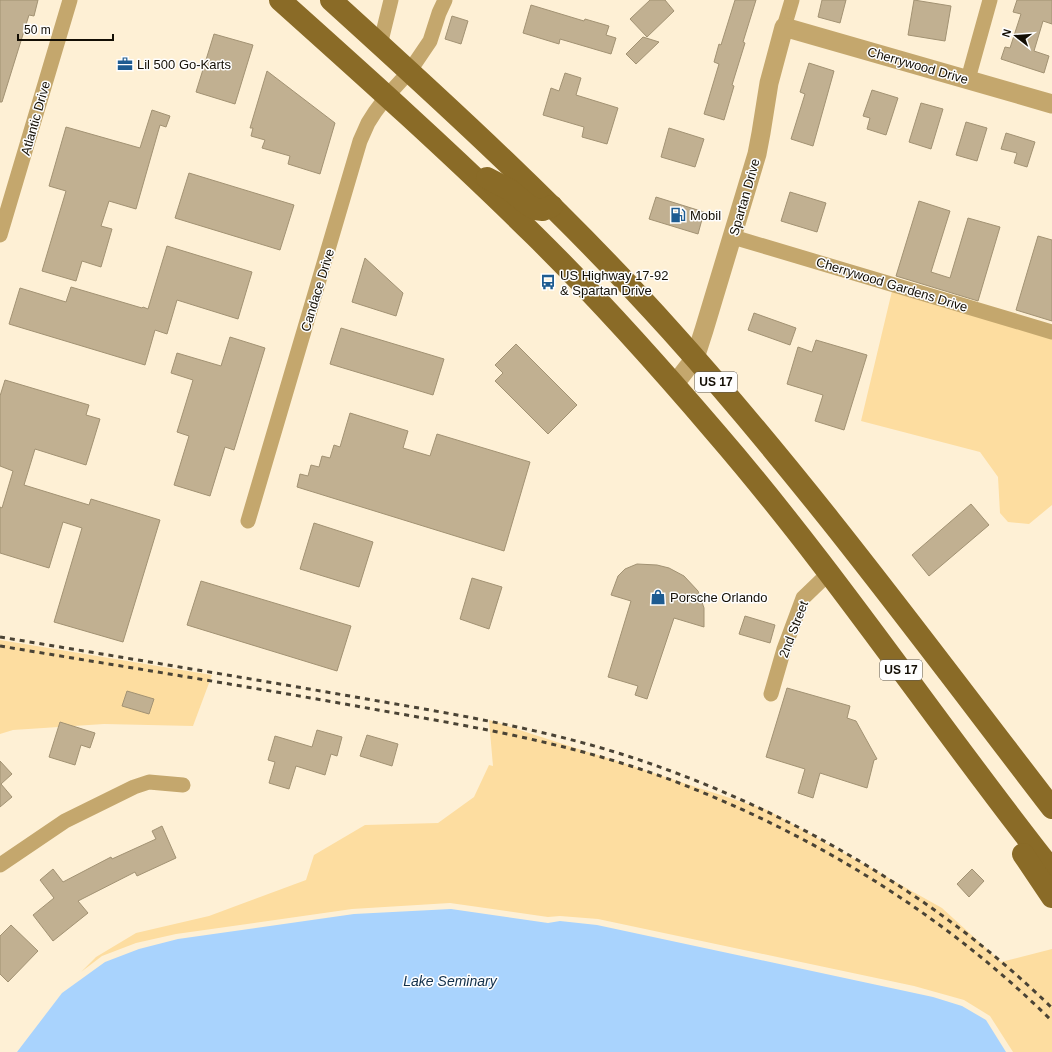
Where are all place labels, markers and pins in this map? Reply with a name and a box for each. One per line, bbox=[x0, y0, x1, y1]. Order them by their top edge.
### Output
office icon: Lil 500 Go-Karts bbox=[116, 55, 134, 73]
place label: Lil 500 Go-Karts bbox=[137, 57, 231, 72]
fuel station icon: Mobil bbox=[669, 206, 687, 224]
place label: Mobil bbox=[690, 208, 721, 223]
place label: US Highway 17-92 & Spartan Drive bbox=[560, 268, 668, 298]
bus stop icon: US Highway 17-92 & Spartan Drive bbox=[539, 273, 557, 291]
shop icon: Porsche Orlando bbox=[649, 588, 667, 606]
place label: Porsche Orlando bbox=[670, 590, 768, 605]

